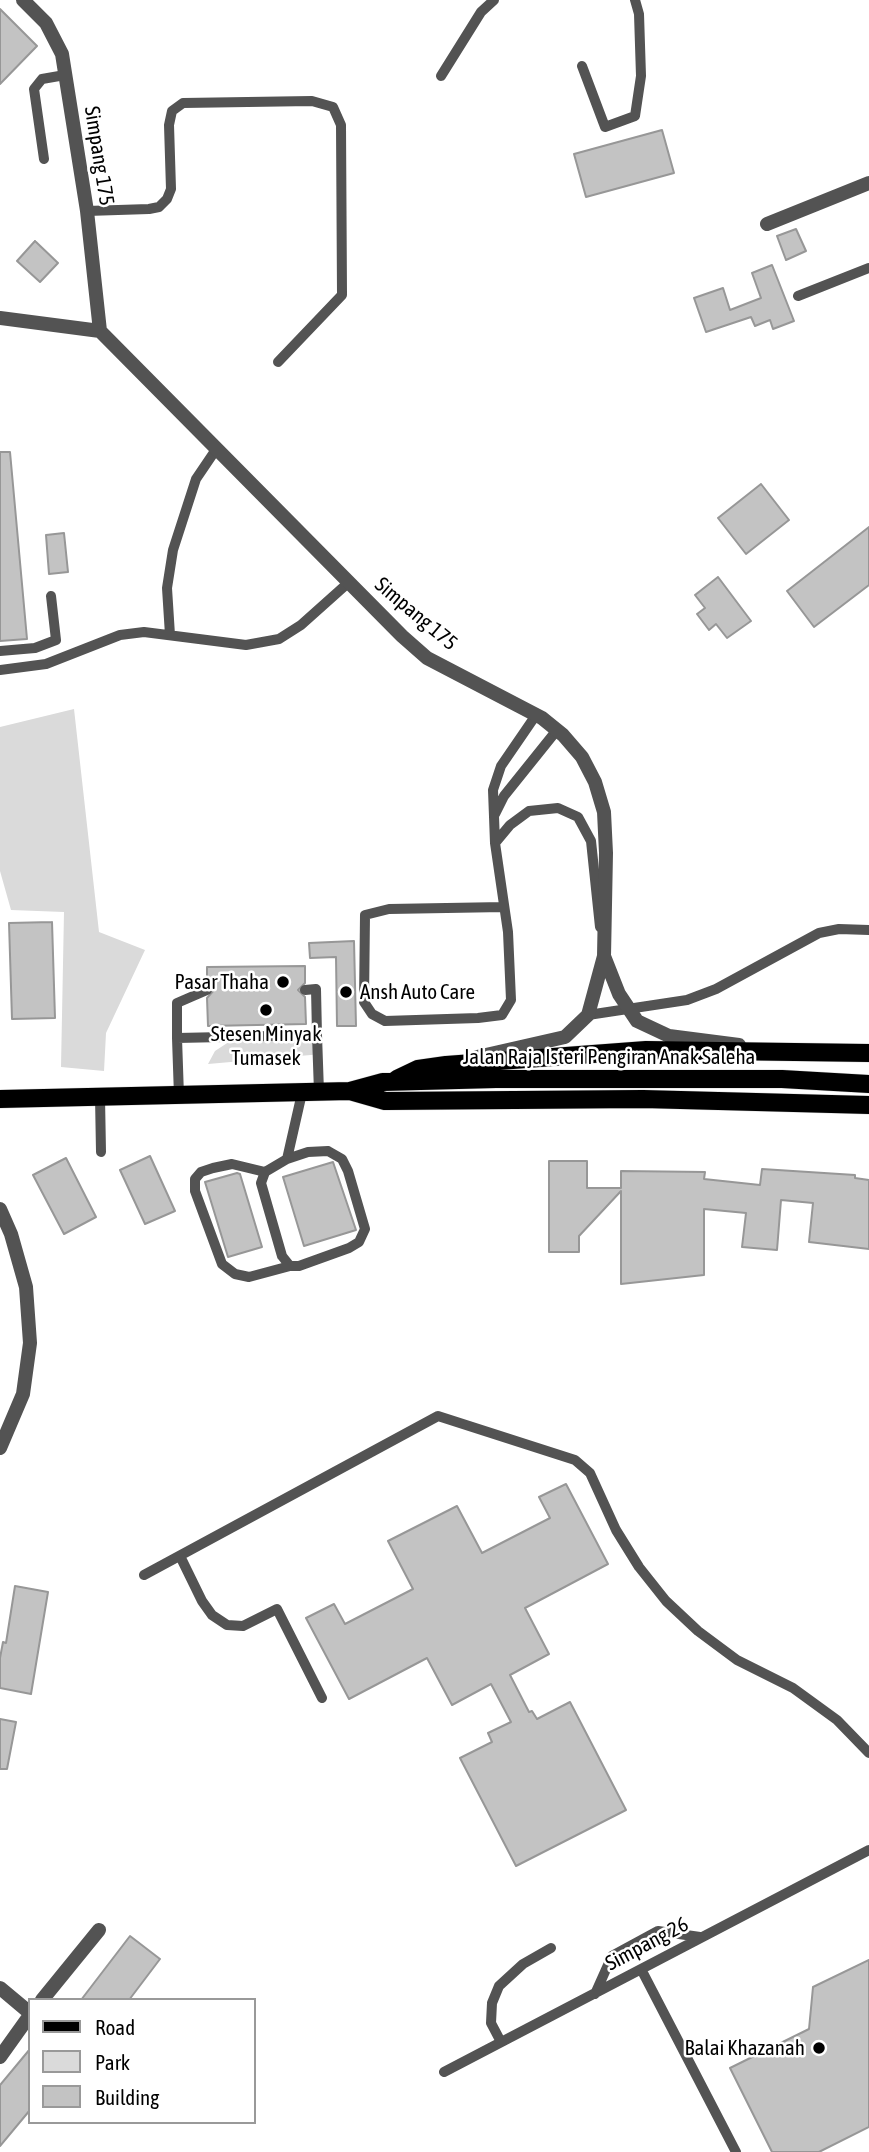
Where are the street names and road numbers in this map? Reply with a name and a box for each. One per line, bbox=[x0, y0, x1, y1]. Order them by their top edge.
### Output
street label: Simpang 175 bbox=[79, 105, 119, 207]
street label: Simpang 175 bbox=[370, 572, 462, 656]
street label: Jalan Raja Isteri Pengiran Anak Saleha bbox=[463, 1044, 755, 1070]
street label: Simpang 26 bbox=[601, 1912, 693, 1976]

